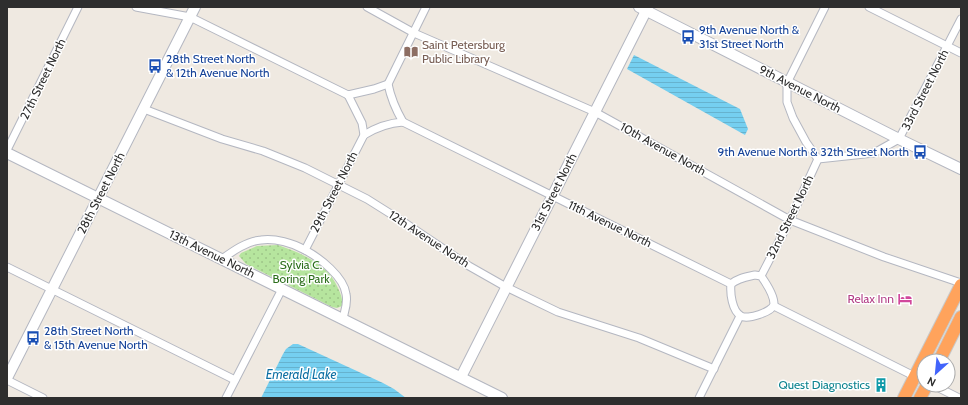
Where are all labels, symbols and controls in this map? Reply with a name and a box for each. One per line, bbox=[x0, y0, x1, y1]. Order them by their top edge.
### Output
place label: 9th Avenue North & 31st Street North bbox=[699, 22, 800, 51]
bus stop icon: 9th Avenue North & 31st Street North bbox=[680, 29, 696, 45]
street label: 27th Street North bbox=[16, 36, 69, 122]
place label: Saint Petersburg Public Library bbox=[422, 37, 506, 66]
library icon: Saint Petersburg Public Library bbox=[403, 44, 419, 60]
street label: 33rd Street North bbox=[898, 47, 951, 133]
place label: 28th Street North & 12th Avenue North bbox=[166, 51, 269, 80]
bus stop icon: 28th Street North & 12th Avenue North bbox=[147, 58, 163, 74]
street label: 9th Avenue North bbox=[757, 61, 844, 116]
street label: 10th Avenue North bbox=[618, 119, 709, 178]
place label: 9th Avenue North & 32th Street North bbox=[717, 144, 909, 159]
bus stop icon: 9th Avenue North & 32th Street North bbox=[912, 144, 928, 160]
street label: 28th Street North bbox=[74, 149, 128, 236]
street label: 29th Street North bbox=[307, 149, 360, 235]
street label: 31st Street North bbox=[528, 151, 580, 233]
street label: 32nd Street North bbox=[763, 172, 816, 261]
street label: 11th Avenue North bbox=[566, 197, 654, 250]
street label: 12th Avenue North bbox=[386, 207, 473, 270]
street label: 13th Avenue North bbox=[167, 226, 258, 281]
park label: Sylvia C. Boring Park bbox=[272, 257, 330, 286]
place label: Relax Inn bbox=[847, 291, 894, 306]
hotel icon: Relax Inn bbox=[897, 291, 913, 307]
place label: 28th Street North & 15th Avenue North bbox=[44, 323, 148, 352]
bus stop icon: 28th Street North & 15th Avenue North bbox=[25, 330, 41, 346]
north arrow bbox=[916, 353, 956, 393]
water label: Emerald Lake bbox=[266, 366, 336, 382]
text: N bbox=[925, 374, 938, 390]
place label: Quest Diagnostics bbox=[778, 377, 870, 392]
building icon: Quest Diagnostics bbox=[873, 377, 889, 393]

